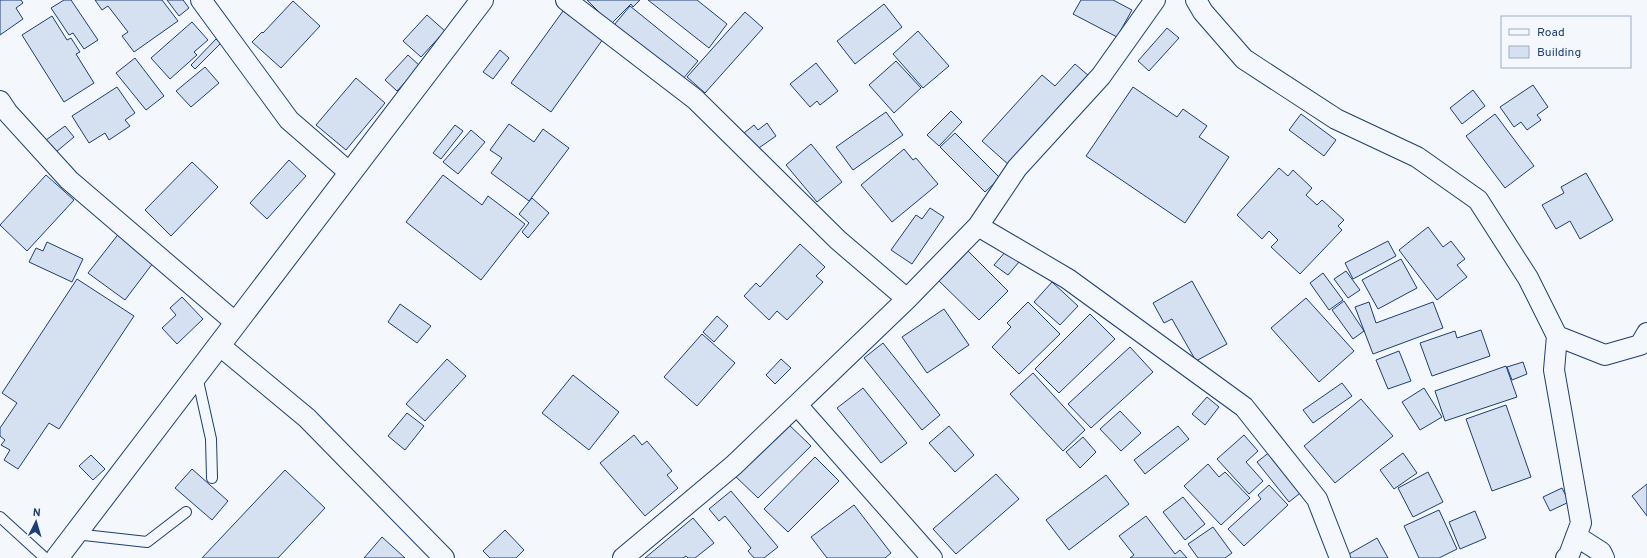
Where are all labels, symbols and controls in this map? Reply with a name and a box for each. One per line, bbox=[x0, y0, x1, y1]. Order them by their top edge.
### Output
legend bbox=[1501, 16, 1631, 68]
text: Road bbox=[1537, 25, 1565, 41]
text: Building bbox=[1537, 45, 1581, 61]
north arrow bbox=[16, 502, 56, 542]
text: N bbox=[32, 506, 41, 520]

